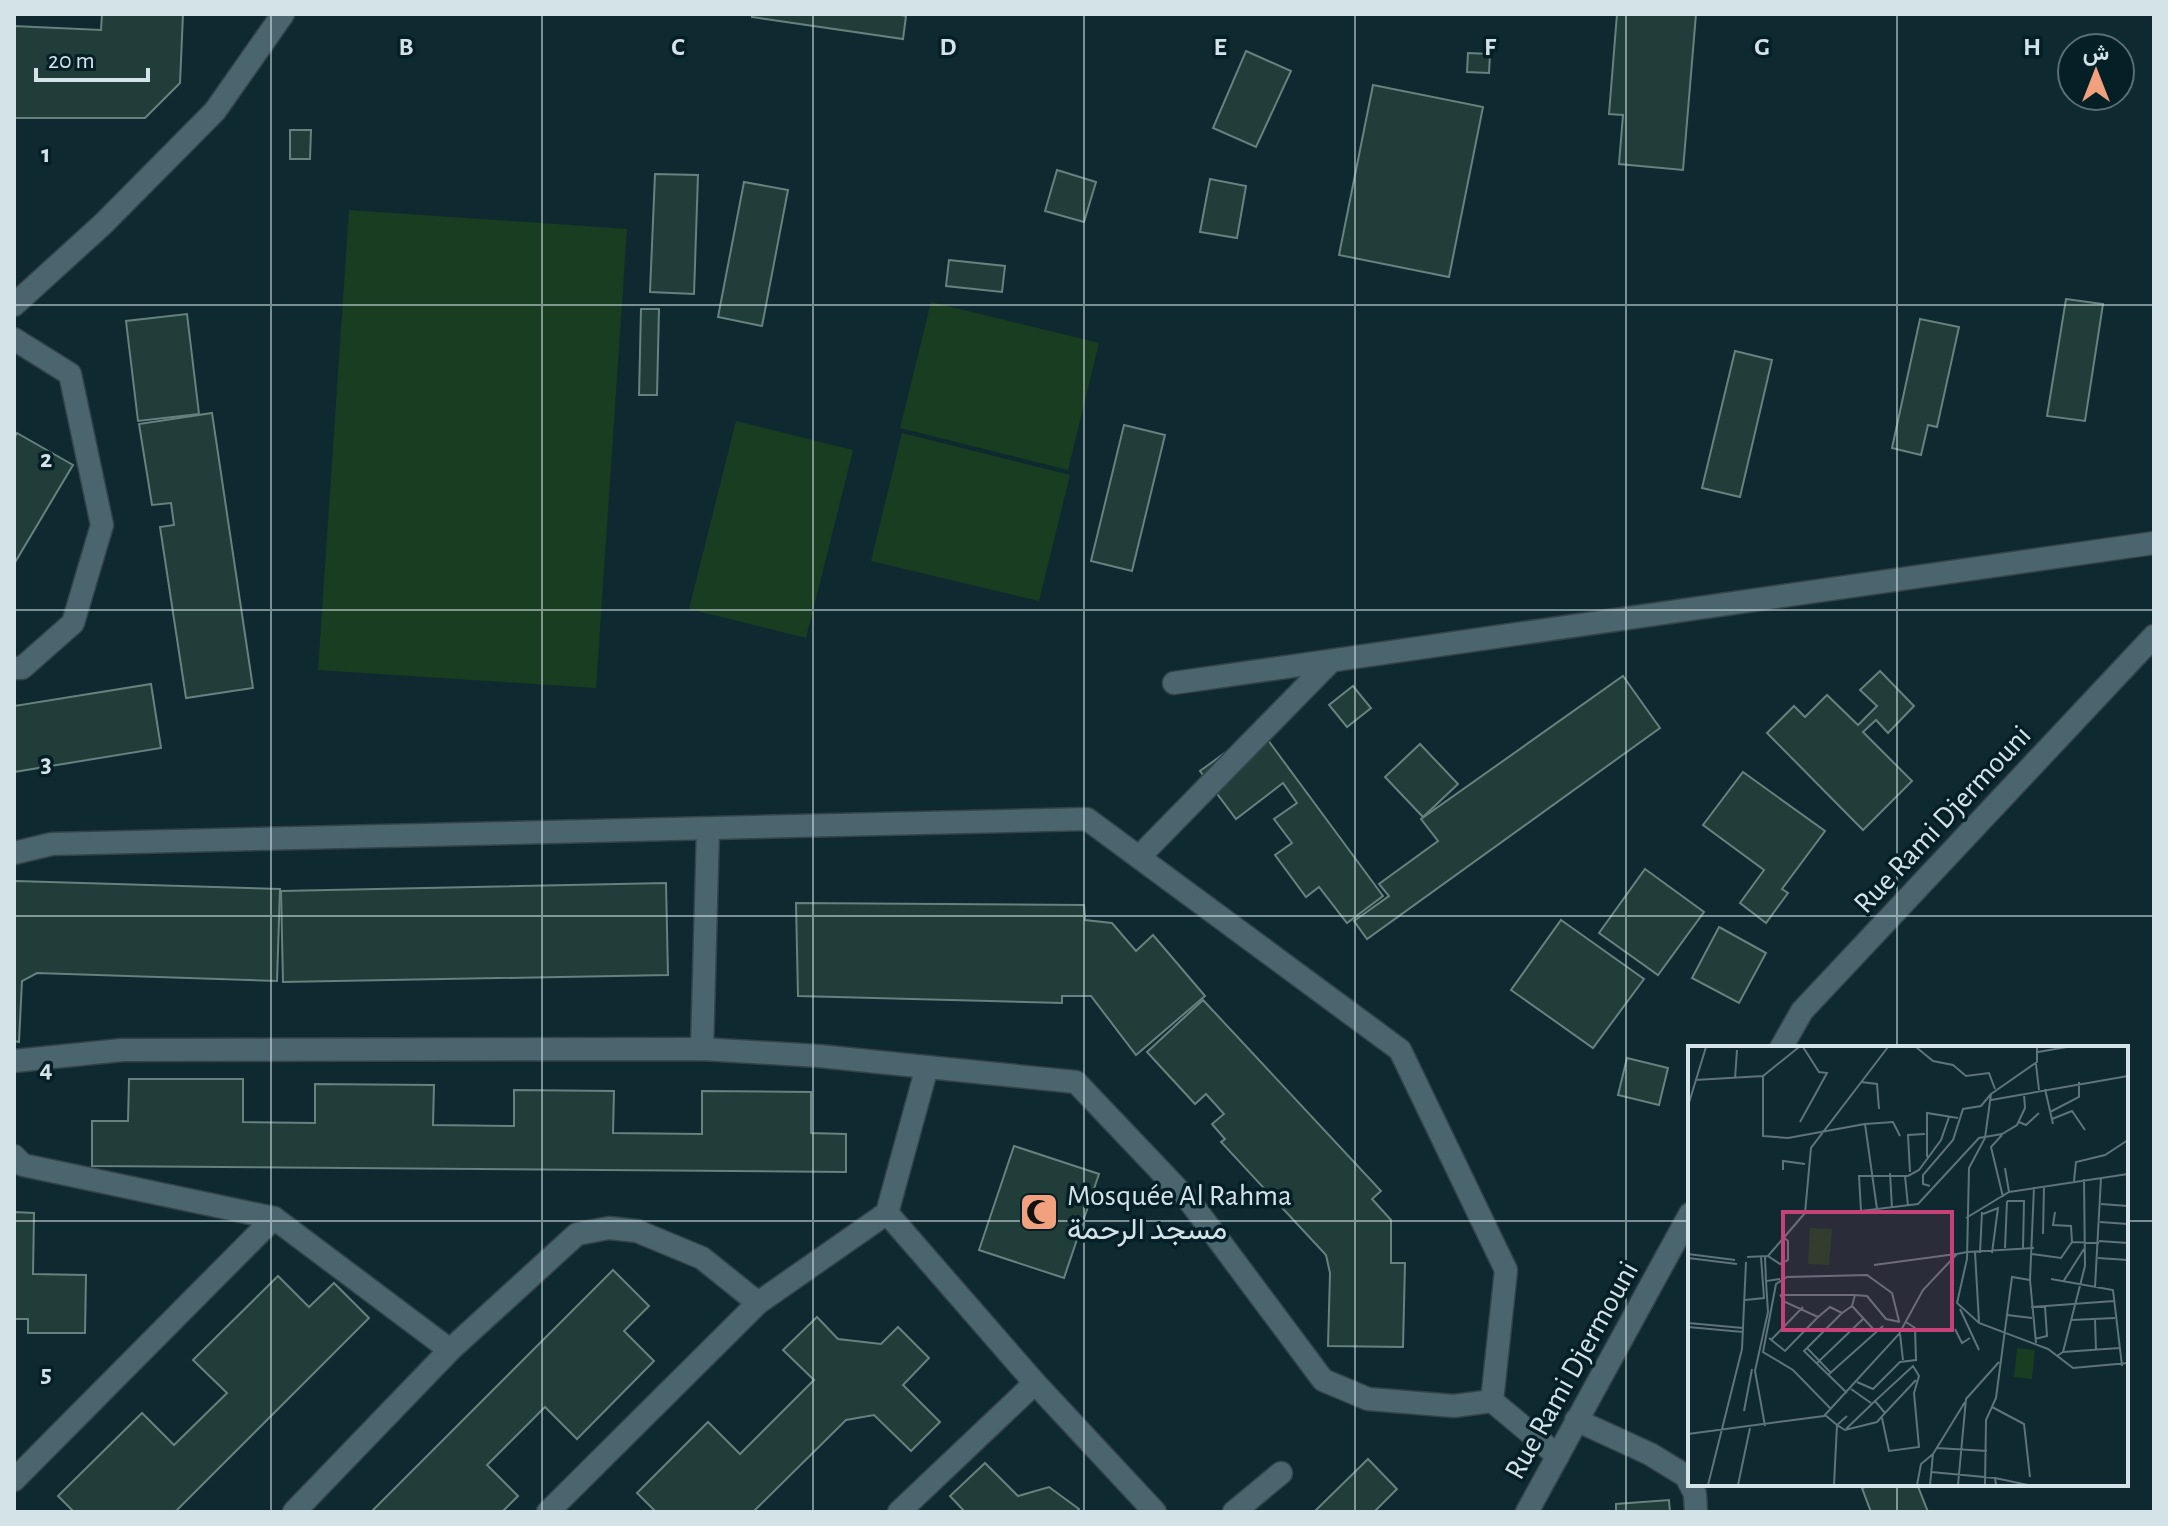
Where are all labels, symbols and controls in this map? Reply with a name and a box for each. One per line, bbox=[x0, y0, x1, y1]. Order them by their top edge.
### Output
scale bar bbox=[36, 32, 148, 82]
north arrow bbox=[2056, 32, 2136, 112]
text: B bbox=[398, 34, 414, 60]
text: C bbox=[671, 34, 685, 60]
text: D bbox=[939, 34, 957, 60]
text: E bbox=[1213, 34, 1227, 60]
text: F bbox=[1484, 34, 1497, 60]
text: G bbox=[1754, 34, 1770, 60]
text: H bbox=[2023, 34, 2041, 60]
text: ش bbox=[2083, 42, 2109, 66]
text: 20 m bbox=[48, 49, 95, 73]
text: 1 bbox=[41, 141, 51, 167]
text: 2 bbox=[40, 446, 52, 472]
street label: Rue Rami Djermouni bbox=[1849, 720, 2037, 919]
text: 3 bbox=[40, 751, 52, 777]
inset map bbox=[1688, 1046, 2128, 1486]
text: 4 bbox=[39, 1056, 53, 1082]
place label: Mosquée Al Rahma مسجد الرحمة bbox=[1067, 1181, 1292, 1247]
mosque icon: Mosquée Al Rahma مسجد الرحمة bbox=[1018, 1191, 1060, 1233]
street label: Rue Rami Djermouni bbox=[1500, 1256, 1644, 1485]
text: 5 bbox=[40, 1361, 52, 1387]

